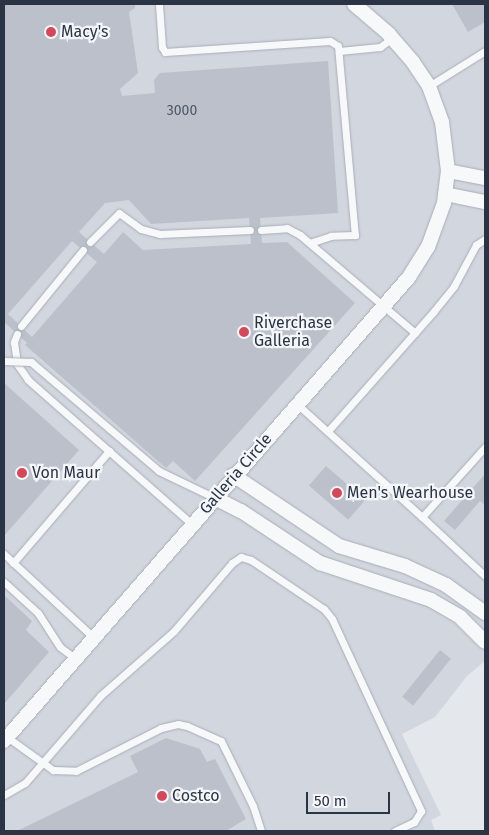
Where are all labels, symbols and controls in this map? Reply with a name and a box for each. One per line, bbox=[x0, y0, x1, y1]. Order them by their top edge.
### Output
place label: Macy's bbox=[61, 22, 108, 42]
marker: Macy's bbox=[45, 26, 57, 38]
house number: 3000 bbox=[167, 103, 197, 119]
place label: Riverchase Galleria bbox=[254, 313, 332, 351]
marker: Riverchase Galleria bbox=[238, 326, 250, 338]
street label: Galleria Circle bbox=[196, 430, 276, 518]
place label: Von Maur bbox=[32, 463, 100, 483]
marker: Von Maur bbox=[16, 467, 28, 479]
place label: Men's Wearhouse bbox=[347, 483, 473, 503]
marker: Men's Wearhouse bbox=[331, 487, 343, 499]
scale bar bbox=[309, 782, 393, 814]
place label: Costco bbox=[172, 786, 220, 806]
marker: Costco bbox=[156, 790, 168, 802]
text: 50 m bbox=[314, 792, 347, 810]

